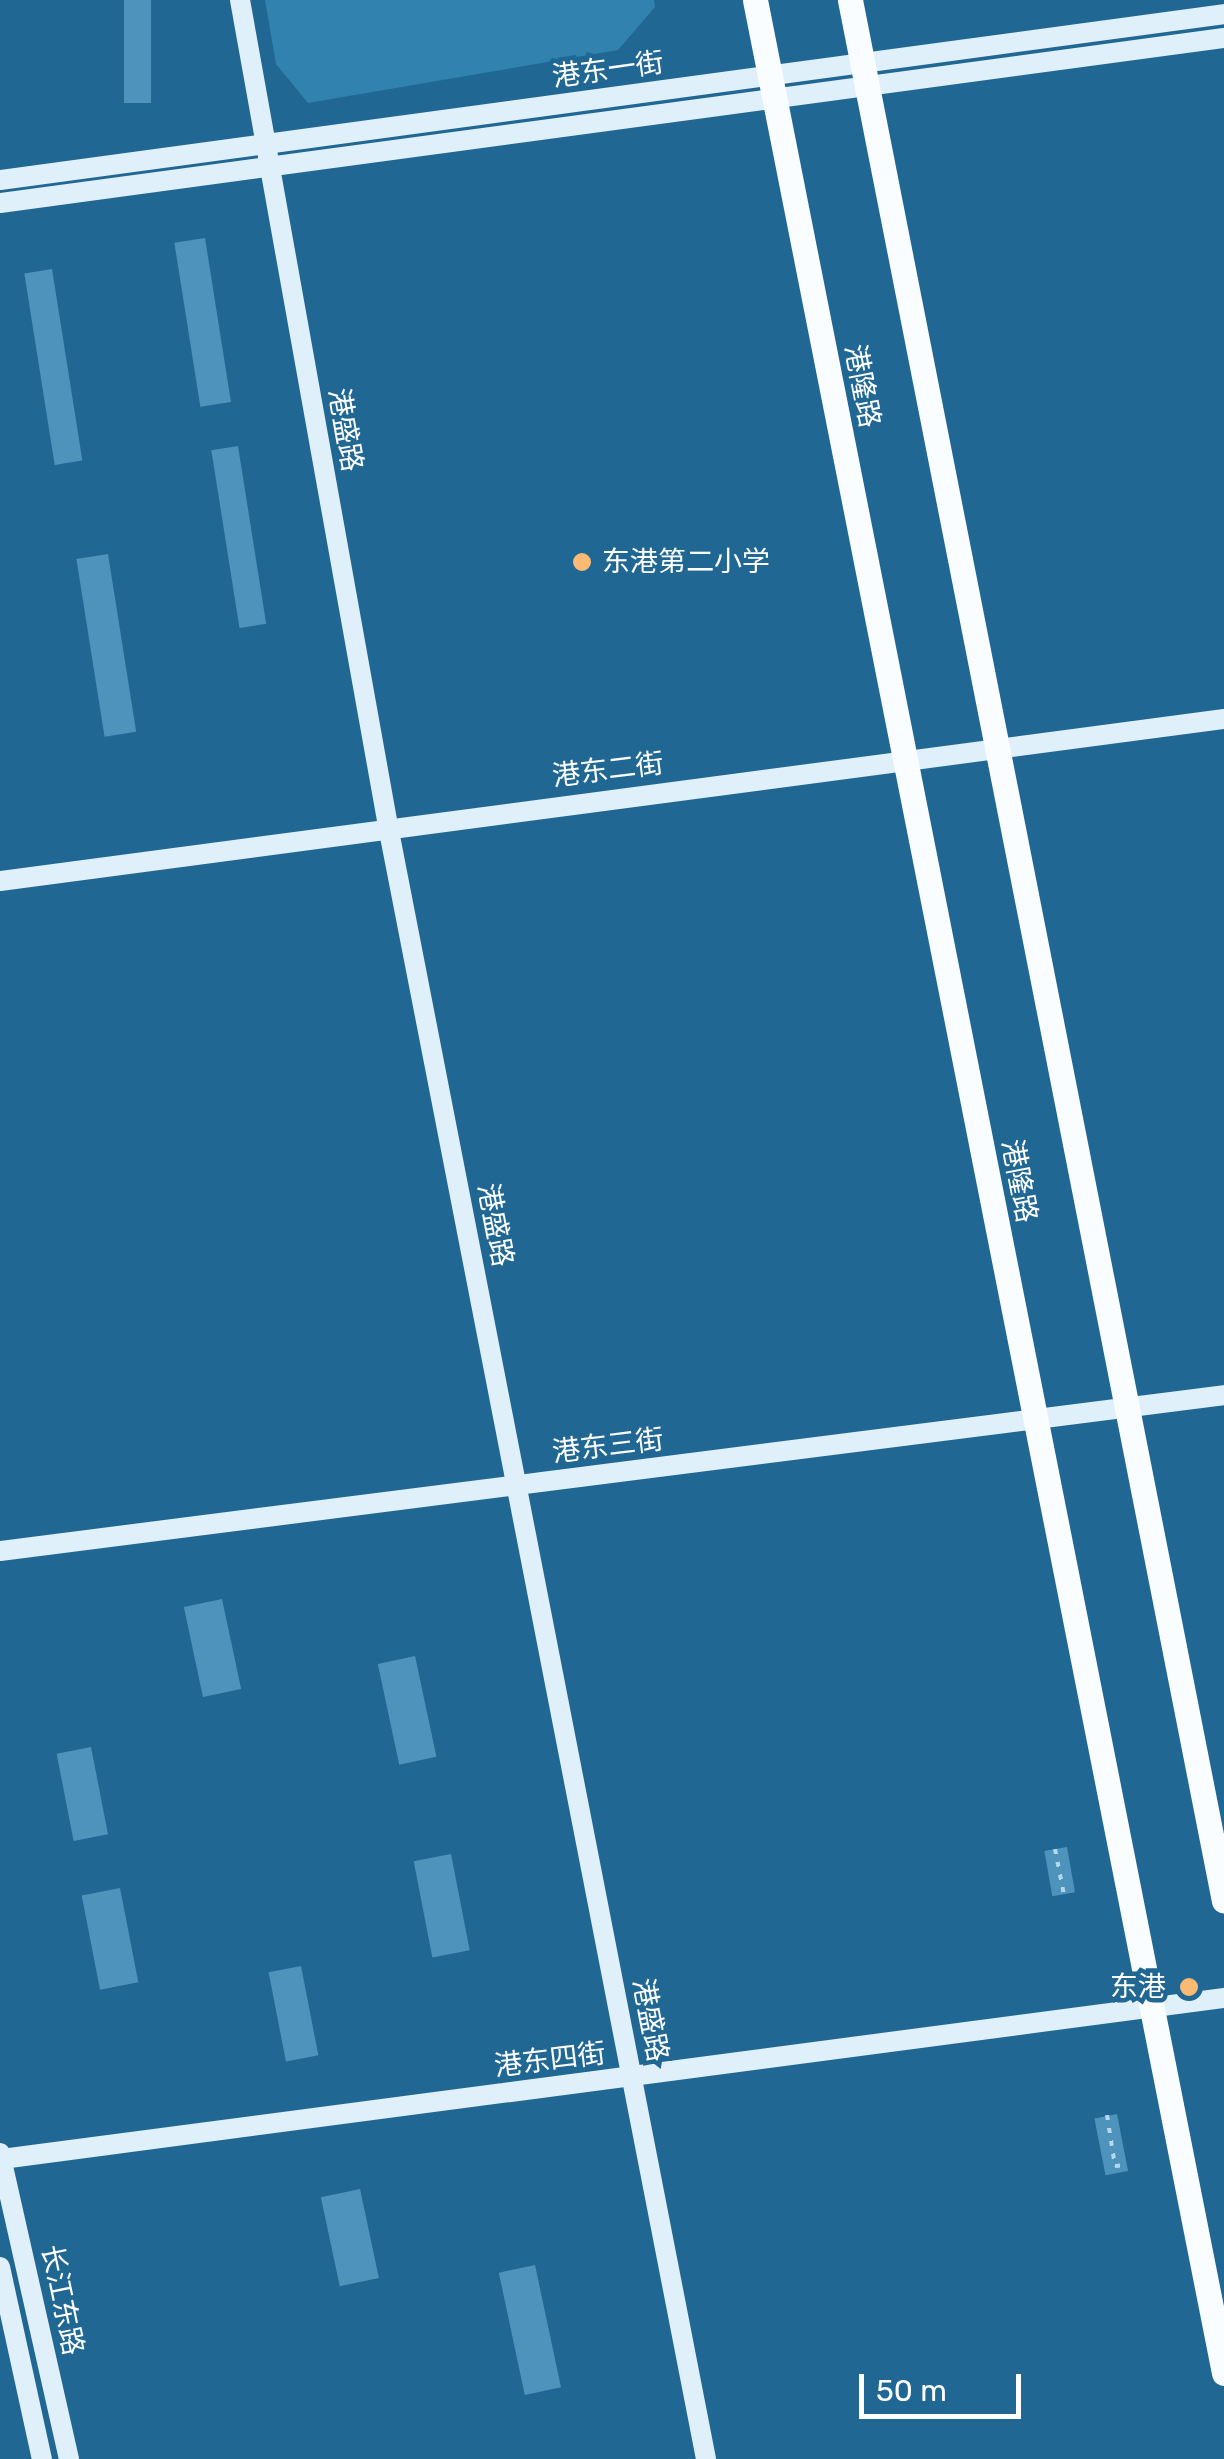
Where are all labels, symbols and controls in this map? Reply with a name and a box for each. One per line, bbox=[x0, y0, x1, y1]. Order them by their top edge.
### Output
street label: 港东一街 bbox=[550, 46, 666, 94]
street label: 港隆路 bbox=[837, 342, 887, 430]
street label: 港盛路 bbox=[321, 386, 369, 474]
place label: 东港第二小学 bbox=[602, 545, 770, 579]
marker: 东港第二小学 bbox=[571, 551, 593, 573]
street label: 港东二街 bbox=[550, 747, 666, 793]
street label: 港隆路 bbox=[994, 1137, 1044, 1225]
street label: 港盛路 bbox=[470, 1181, 520, 1269]
street label: 港东三街 bbox=[550, 1423, 666, 1469]
place label: 东港 bbox=[1110, 1970, 1166, 2004]
marker: 东港 bbox=[1176, 1974, 1202, 2000]
street label: 港盛路 bbox=[625, 1976, 675, 2064]
street label: 港东四街 bbox=[492, 2037, 608, 2083]
street label: 长江东路 bbox=[34, 2242, 90, 2358]
scale bar bbox=[864, 2354, 1026, 2416]
text: 50 m bbox=[876, 2373, 947, 2409]

